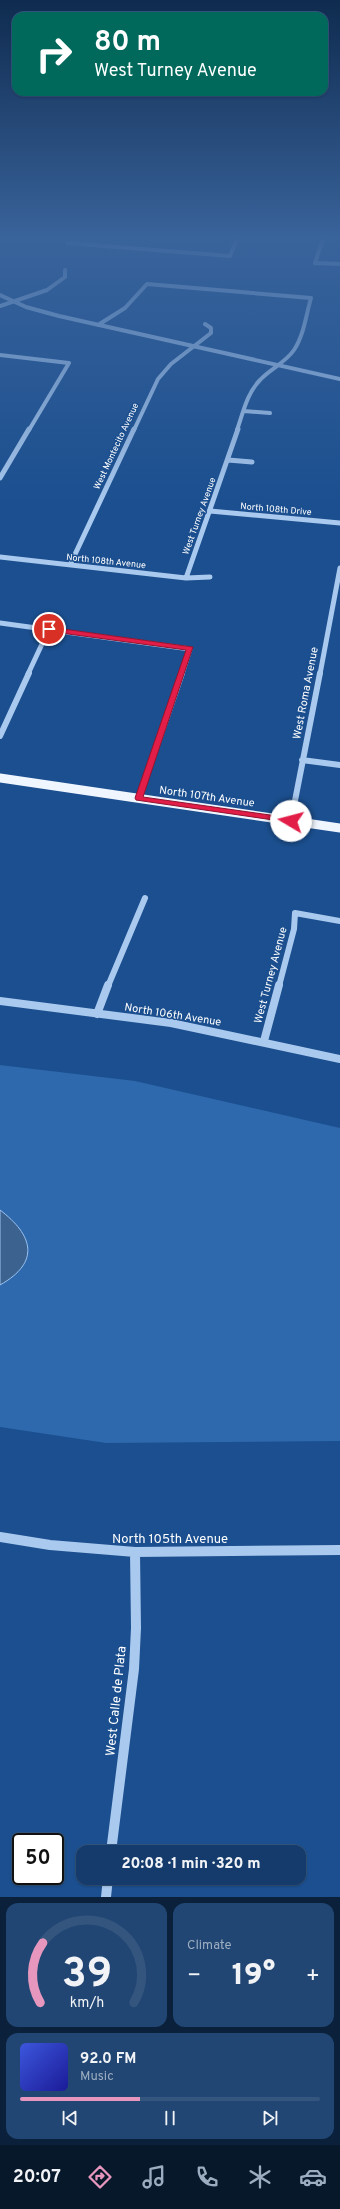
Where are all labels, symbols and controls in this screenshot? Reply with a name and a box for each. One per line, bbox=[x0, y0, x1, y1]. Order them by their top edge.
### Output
text: 80 m bbox=[94, 25, 161, 61]
icon: right bbox=[28, 28, 80, 80]
text: West Turney Avenue bbox=[94, 60, 257, 83]
street label: West Montecito Avenue bbox=[92, 401, 141, 491]
street label: West Turney Avenue bbox=[180, 476, 219, 556]
street label: North 108th Drive bbox=[240, 501, 312, 518]
street label: North 108th Avenue bbox=[66, 552, 146, 571]
pin bbox=[32, 612, 66, 646]
icon: arrive bbox=[38, 618, 60, 640]
street label: West Roma Avenue bbox=[290, 646, 322, 741]
street label: North 107th Avenue bbox=[158, 783, 256, 811]
position arrow bbox=[270, 800, 312, 842]
street label: West Turney Avenue bbox=[251, 925, 291, 1025]
street label: North 106th Avenue bbox=[123, 1000, 222, 1030]
street label: North 105th Avenue bbox=[112, 1532, 228, 1548]
street label: West Calle de Plata bbox=[103, 1645, 131, 1757]
speed limit sign: 50 bbox=[12, 1833, 64, 1885]
text: 20:08 · 1 min · 320 m bbox=[121, 1855, 261, 1874]
text: Climate bbox=[187, 1938, 232, 1954]
text: 39 bbox=[61, 1949, 112, 2002]
text: 19° bbox=[232, 1958, 275, 1995]
text: − bbox=[187, 1963, 201, 1990]
text: + bbox=[306, 1963, 320, 1990]
text: km/h bbox=[69, 1994, 104, 2012]
text: 92.0 FM bbox=[80, 2050, 136, 2069]
text: Music bbox=[80, 2069, 114, 2085]
icon: previous bbox=[59, 2107, 81, 2129]
icon: pause bbox=[159, 2107, 181, 2129]
icon: next bbox=[259, 2107, 281, 2129]
icon: directions bbox=[86, 2163, 114, 2191]
icon: music bbox=[140, 2163, 168, 2191]
icon: phone bbox=[193, 2163, 221, 2191]
icon: climate bbox=[246, 2163, 274, 2191]
icon: car bbox=[299, 2163, 327, 2191]
text: 20:07 bbox=[13, 2166, 61, 2189]

